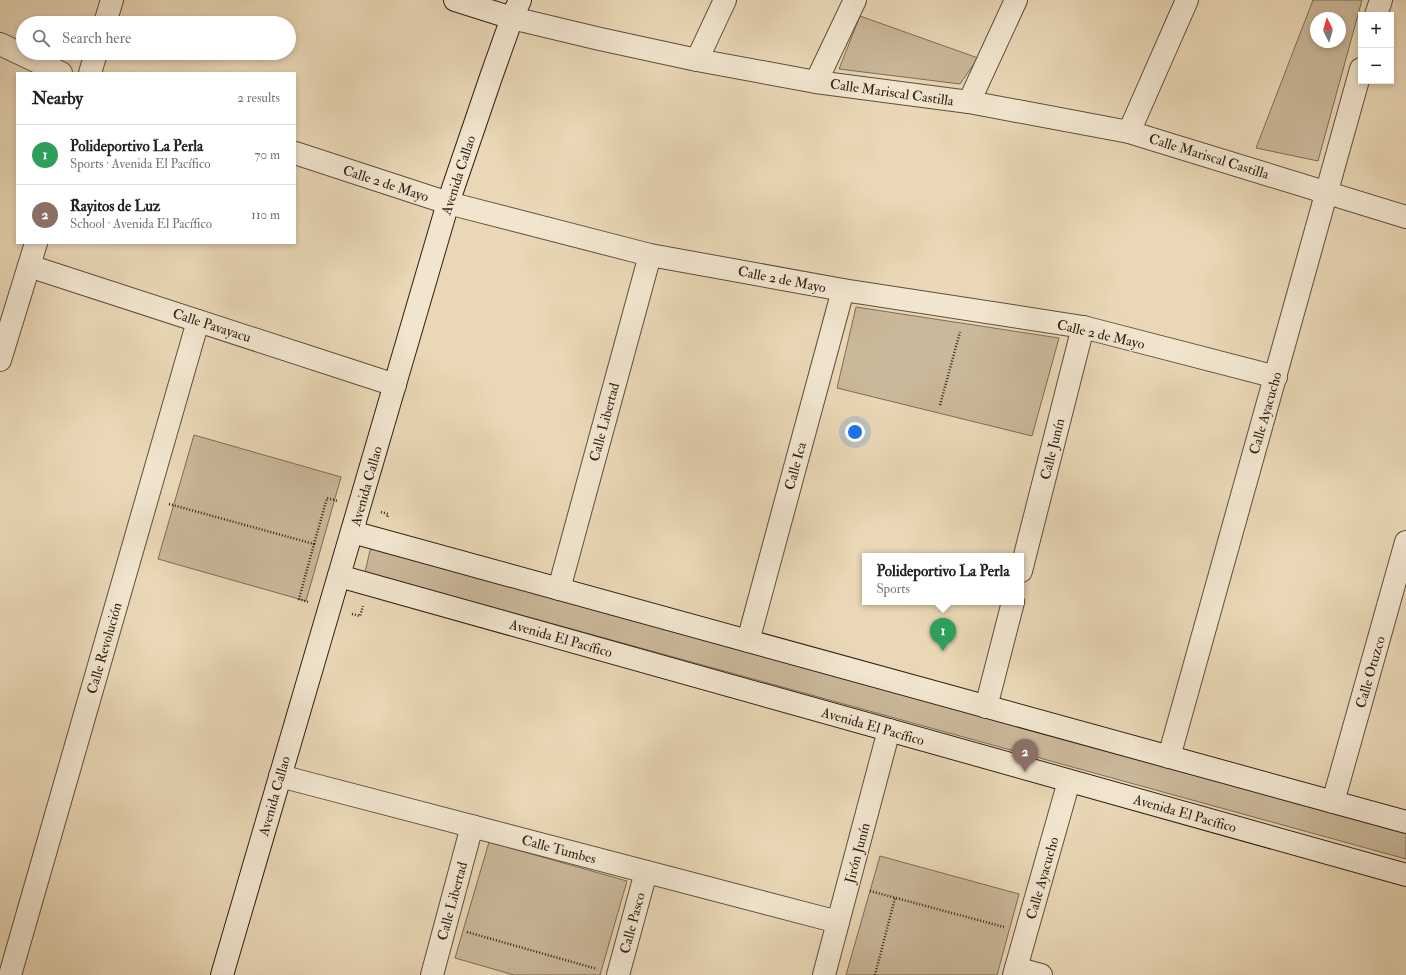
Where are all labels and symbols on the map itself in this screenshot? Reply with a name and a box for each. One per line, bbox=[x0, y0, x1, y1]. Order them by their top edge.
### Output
north arrow bbox=[1310, 12, 1346, 48]
street label: Calle Mariscal Castilla bbox=[829, 75, 955, 110]
street label: Calle Mariscal Castilla bbox=[1147, 130, 1271, 183]
street label: Avenida Callao bbox=[437, 133, 479, 218]
street label: Calle 2 de Mayo bbox=[340, 162, 431, 206]
street label: Calle 2 de Mayo bbox=[736, 263, 828, 297]
street label: Calle Pavayacu bbox=[170, 305, 253, 347]
street label: Calle 2 de Mayo bbox=[1055, 316, 1147, 354]
street label: Calle Ayacucho bbox=[1246, 370, 1286, 457]
street label: Calle Libertad bbox=[586, 381, 623, 463]
street label: Calle Junín bbox=[1037, 417, 1068, 482]
your location bbox=[845, 422, 865, 442]
street label: Calle Ica bbox=[781, 440, 810, 492]
street label: Avenida Callao bbox=[347, 444, 386, 529]
street label: Calle Revolución bbox=[83, 600, 126, 696]
street label: Avenida El Pacífico bbox=[506, 615, 615, 661]
pin: 1 bbox=[930, 618, 956, 651]
street label: Calle Otuzco bbox=[1352, 634, 1389, 710]
street label: Avenida El Pacífico bbox=[818, 703, 927, 749]
pin: 2 bbox=[1012, 739, 1038, 772]
street label: Avenida Callao bbox=[255, 754, 294, 839]
street label: Avenida El Pacífico bbox=[1130, 790, 1239, 836]
street label: Jirón Junín bbox=[841, 821, 874, 886]
street label: Calle Tumbes bbox=[520, 831, 598, 868]
street label: Calle Ayacucho bbox=[1023, 835, 1063, 922]
street label: Calle Libertad bbox=[434, 860, 471, 942]
street label: Calle Pasco bbox=[616, 890, 649, 956]

